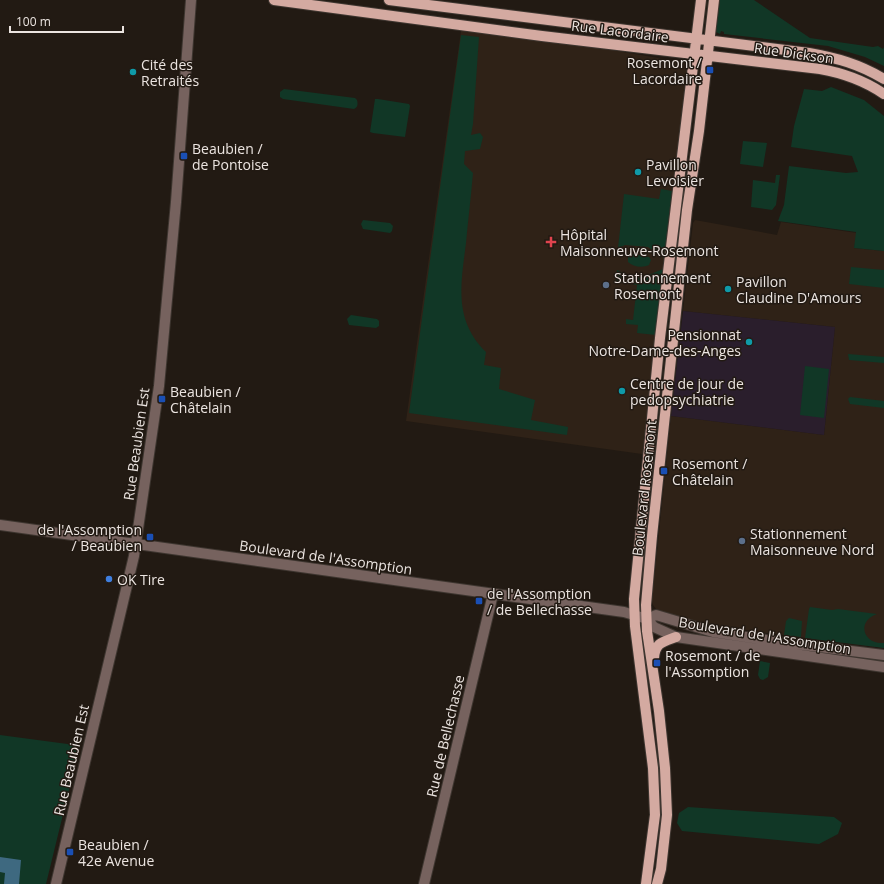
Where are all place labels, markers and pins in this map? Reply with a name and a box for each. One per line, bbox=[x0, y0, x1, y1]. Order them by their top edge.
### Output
place label: Rosemont / Lacordaire bbox=[627, 53, 702, 88]
place label: Cité des Retraités bbox=[141, 55, 199, 90]
marker: Rosemont / Lacordaire bbox=[705, 65, 715, 75]
marker: Cité des Retraités bbox=[128, 67, 138, 77]
place label: Beaubien / de Pontoise bbox=[192, 139, 269, 174]
marker: Beaubien / de Pontoise bbox=[179, 151, 189, 161]
place label: Pavillon Levoisier bbox=[646, 155, 704, 190]
marker: Pavillon Levoisier bbox=[633, 167, 643, 177]
place label: Hôpital Maisonneuve-Rosemont bbox=[560, 225, 719, 260]
marker: Hôpital Maisonneuve-Rosemont bbox=[545, 236, 557, 248]
place label: Stationnement Rosemont bbox=[614, 268, 711, 303]
place label: Pavillon Claudine D'Amours bbox=[736, 272, 862, 307]
marker: Stationnement Rosemont bbox=[601, 280, 611, 290]
marker: Pavillon Claudine D'Amours bbox=[723, 284, 733, 294]
place label: Pensionnat Notre-Dame-des-Anges bbox=[589, 325, 741, 360]
marker: Pensionnat Notre-Dame-des-Anges bbox=[744, 337, 754, 347]
place label: Centre de jour de pedopsychiatrie bbox=[630, 374, 744, 409]
place label: Beaubien / Châtelain bbox=[170, 382, 241, 417]
marker: Centre de jour de pedopsychiatrie bbox=[617, 386, 627, 396]
marker: Beaubien / Châtelain bbox=[157, 394, 167, 404]
place label: Rosemont / Châtelain bbox=[672, 454, 747, 489]
marker: Rosemont / Châtelain bbox=[659, 466, 669, 476]
place label: de l'Assomption / Beaubien bbox=[38, 520, 142, 555]
place label: Stationnement Maisonneuve Nord bbox=[750, 524, 874, 559]
marker: de l'Assomption / Beaubien bbox=[145, 532, 155, 542]
marker: Stationnement Maisonneuve Nord bbox=[737, 536, 747, 546]
place label: OK Tire bbox=[117, 570, 165, 589]
marker: OK Tire bbox=[104, 574, 114, 584]
place label: de l'Assomption / de Bellechasse bbox=[487, 584, 592, 619]
marker: de l'Assomption / de Bellechasse bbox=[474, 596, 484, 606]
place label: Rosemont / de l'Assomption bbox=[665, 646, 761, 681]
marker: Rosemont / de l'Assomption bbox=[652, 658, 662, 668]
place label: Beaubien / 42e Avenue bbox=[78, 835, 154, 870]
marker: Beaubien / 42e Avenue bbox=[65, 847, 75, 857]

